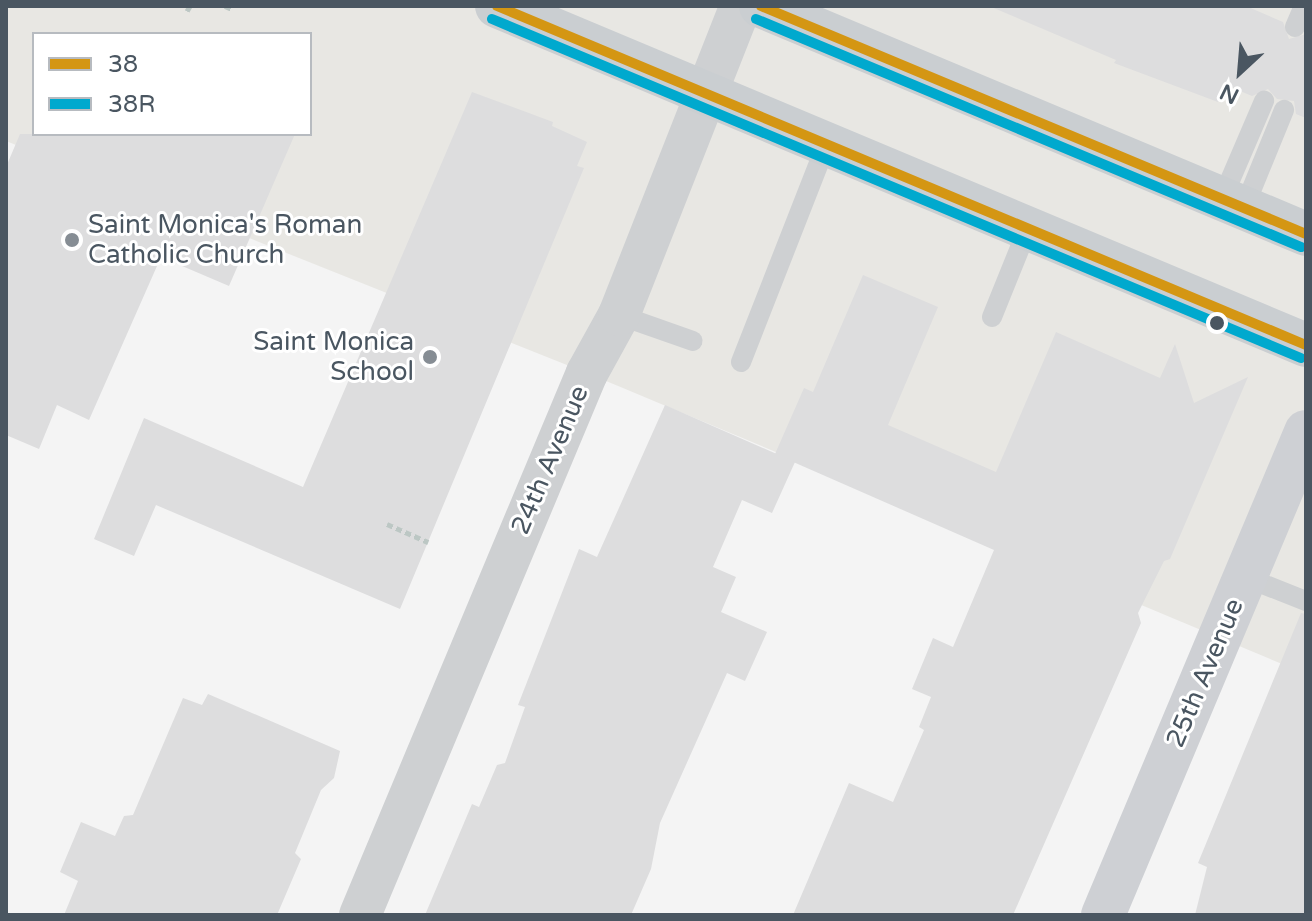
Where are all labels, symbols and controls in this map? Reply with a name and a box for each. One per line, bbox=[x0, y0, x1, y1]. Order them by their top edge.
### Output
legend bbox=[32, 32, 312, 136]
north arrow bbox=[1200, 32, 1280, 112]
text: 38 bbox=[108, 50, 138, 79]
text: N bbox=[1216, 78, 1243, 109]
text: 38R bbox=[108, 90, 155, 119]
place label: Saint Monica's Roman Catholic Church bbox=[88, 209, 362, 270]
marker: Saint Monica's Roman Catholic Church bbox=[63, 231, 81, 249]
unlabelled marker bbox=[1209, 315, 1225, 331]
place label: Saint Monica School bbox=[253, 326, 414, 388]
marker: Saint Monica School bbox=[421, 348, 439, 366]
street label: 24th Avenue bbox=[505, 381, 595, 539]
street label: 25th Avenue bbox=[1160, 594, 1250, 752]

